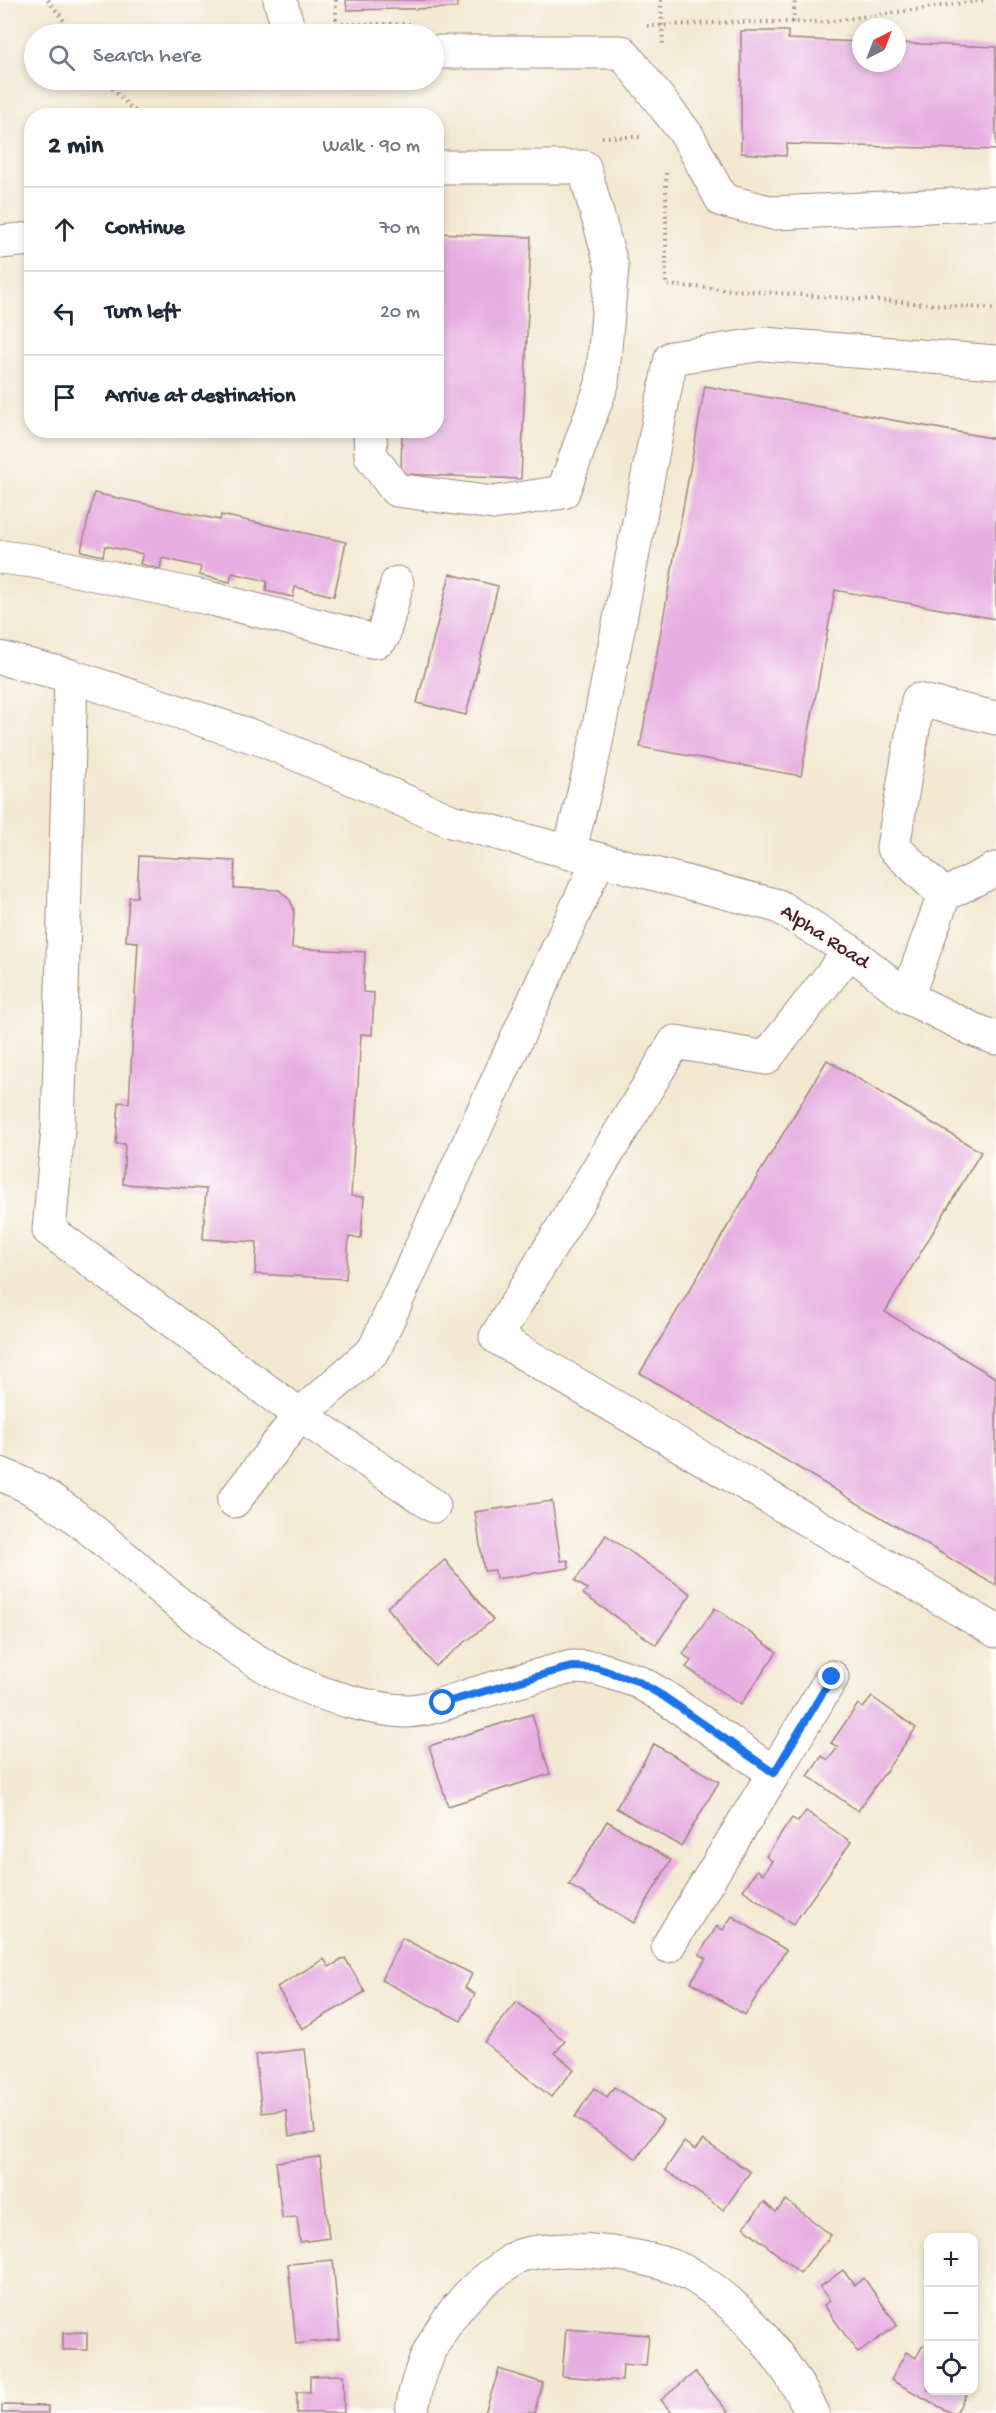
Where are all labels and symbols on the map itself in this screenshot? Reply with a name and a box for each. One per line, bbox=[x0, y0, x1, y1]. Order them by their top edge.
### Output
north arrow bbox=[852, 18, 906, 72]
street label: Alpha Road bbox=[775, 900, 875, 977]
route end bbox=[818, 1663, 844, 1689]
route start bbox=[429, 1689, 455, 1715]

